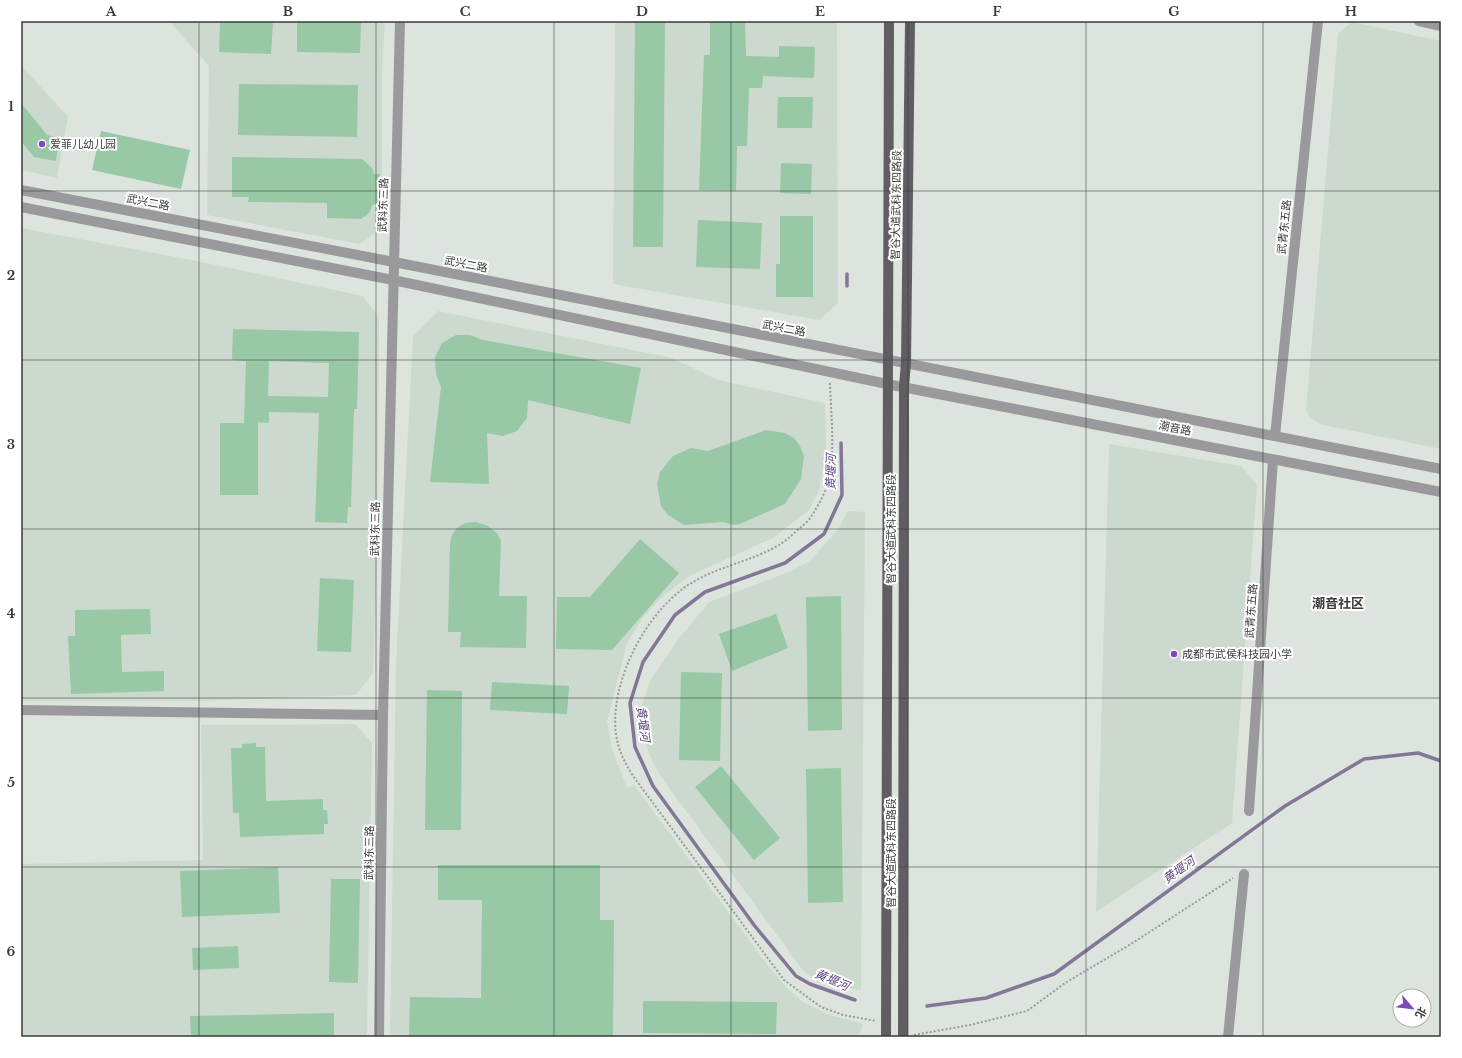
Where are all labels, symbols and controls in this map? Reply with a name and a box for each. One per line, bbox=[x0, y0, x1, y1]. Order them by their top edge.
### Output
text: A bbox=[105, 3, 117, 20]
text: B bbox=[283, 3, 293, 20]
text: C bbox=[460, 3, 471, 20]
text: D bbox=[636, 3, 648, 20]
text: E bbox=[815, 3, 825, 20]
text: F bbox=[993, 3, 1002, 20]
text: G bbox=[1168, 3, 1180, 20]
text: H bbox=[1345, 3, 1357, 20]
text: 1 bbox=[8, 98, 14, 115]
place label: 爱菲儿幼儿园 bbox=[50, 137, 116, 151]
marker: 爱菲儿幼儿园 bbox=[37, 139, 47, 149]
street label: 智谷大道武科东四路段 bbox=[888, 150, 904, 260]
street label: 武科东三路 bbox=[375, 177, 391, 233]
street label: 武兴二路 bbox=[125, 191, 171, 213]
street label: 武青东五路 bbox=[1274, 199, 1294, 255]
street label: 武兴二路 bbox=[443, 253, 489, 275]
text: 2 bbox=[7, 267, 15, 284]
street label: 武兴二路 bbox=[761, 317, 807, 339]
street label: 潮音路 bbox=[1157, 418, 1193, 438]
text: 3 bbox=[7, 436, 15, 453]
water label: 黄堰河 bbox=[823, 452, 838, 490]
street label: 智谷大道武科东四路段 bbox=[884, 474, 898, 584]
street label: 武科东三路 bbox=[368, 501, 382, 557]
street label: 武青东五路 bbox=[1242, 583, 1260, 639]
district label: 潮音社区 bbox=[1312, 595, 1364, 612]
text: 4 bbox=[7, 605, 16, 622]
place label: 成都市武侯科技园小学 bbox=[1182, 647, 1292, 661]
marker: 成都市武侯科技园小学 bbox=[1169, 649, 1179, 659]
water label: 黄堰河 bbox=[634, 705, 654, 745]
text: 5 bbox=[7, 774, 15, 791]
street label: 智谷大道武科东四路段 bbox=[884, 798, 898, 908]
street label: 武科东三路 bbox=[362, 825, 376, 881]
water label: 黄堰河 bbox=[1160, 852, 1199, 886]
text: 6 bbox=[7, 943, 16, 960]
water label: 黄堰河 bbox=[813, 966, 854, 994]
north arrow bbox=[1392, 988, 1432, 1028]
text: 北 bbox=[1412, 1005, 1430, 1021]

